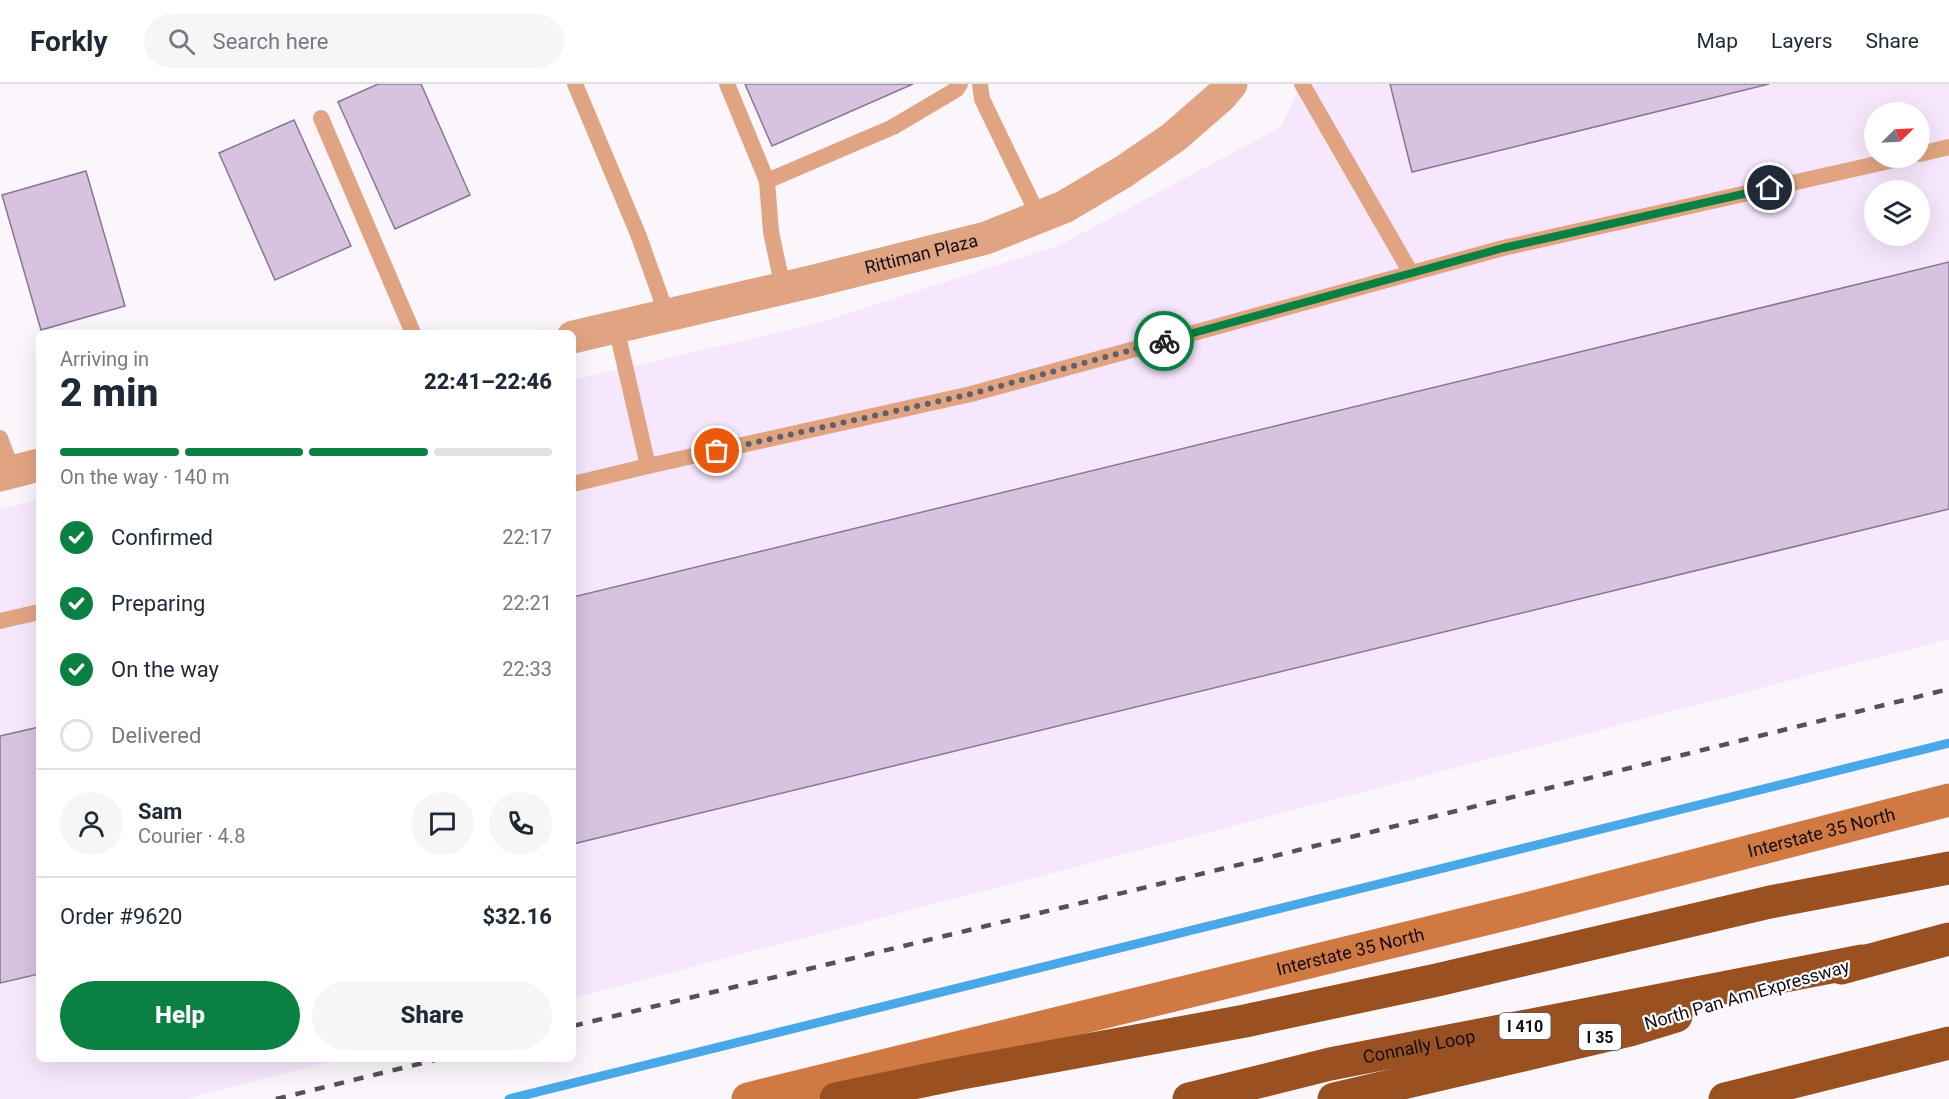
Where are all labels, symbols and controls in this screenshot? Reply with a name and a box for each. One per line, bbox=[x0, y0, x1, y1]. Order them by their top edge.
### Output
search box bbox=[144, 14, 564, 68]
text: Forkly bbox=[30, 25, 108, 58]
icon: search bbox=[165, 25, 198, 58]
text: Search here bbox=[213, 29, 328, 54]
text: Map bbox=[1696, 29, 1738, 53]
text: Layers bbox=[1771, 29, 1832, 53]
text: Share bbox=[1865, 29, 1919, 53]
north arrow bbox=[1864, 102, 1930, 168]
map controls bbox=[1864, 102, 1930, 246]
pin bbox=[1744, 162, 1795, 213]
icon: home bbox=[1753, 171, 1786, 204]
button: layers bbox=[1864, 180, 1930, 246]
street label: Rittiman Plaza bbox=[862, 229, 980, 278]
courier bbox=[1134, 311, 1194, 371]
icon: bike bbox=[1148, 325, 1181, 358]
text: Arriving in bbox=[60, 347, 149, 371]
text: 22:41–22:46 bbox=[424, 369, 552, 394]
text: 2 min bbox=[60, 370, 158, 416]
pin bbox=[691, 425, 742, 476]
icon: bag bbox=[700, 434, 733, 467]
text: On the way · 140 m bbox=[60, 465, 229, 489]
icon: check bbox=[60, 521, 93, 554]
text: Confirmed bbox=[111, 525, 213, 550]
text: 22:17 bbox=[502, 525, 552, 549]
icon: check bbox=[60, 587, 93, 620]
text: Preparing bbox=[111, 591, 205, 616]
text: 22:21 bbox=[502, 591, 552, 615]
icon: check bbox=[60, 653, 93, 686]
text: On the way bbox=[111, 657, 219, 682]
text: 22:33 bbox=[502, 657, 552, 681]
text: Delivered bbox=[111, 723, 201, 748]
button: person bbox=[60, 792, 123, 855]
button: chat bbox=[411, 792, 474, 855]
button: phone bbox=[489, 792, 552, 855]
text: Sam bbox=[138, 799, 182, 824]
street label: Interstate 35 North bbox=[1745, 803, 1897, 861]
text: Courier · 4.8 bbox=[138, 824, 245, 848]
text: Order #9620 bbox=[60, 904, 182, 929]
text: $32.16 bbox=[483, 904, 552, 929]
street label: Interstate 35 North bbox=[1274, 923, 1426, 980]
street label: North Pan Am Expressway bbox=[1642, 955, 1852, 1034]
button: Help bbox=[60, 981, 300, 1050]
button: Share bbox=[312, 981, 552, 1050]
road number: I 410 bbox=[1500, 1013, 1550, 1039]
road number: I 35 bbox=[1579, 1024, 1621, 1050]
street label: Connally Loop bbox=[1361, 1025, 1477, 1067]

